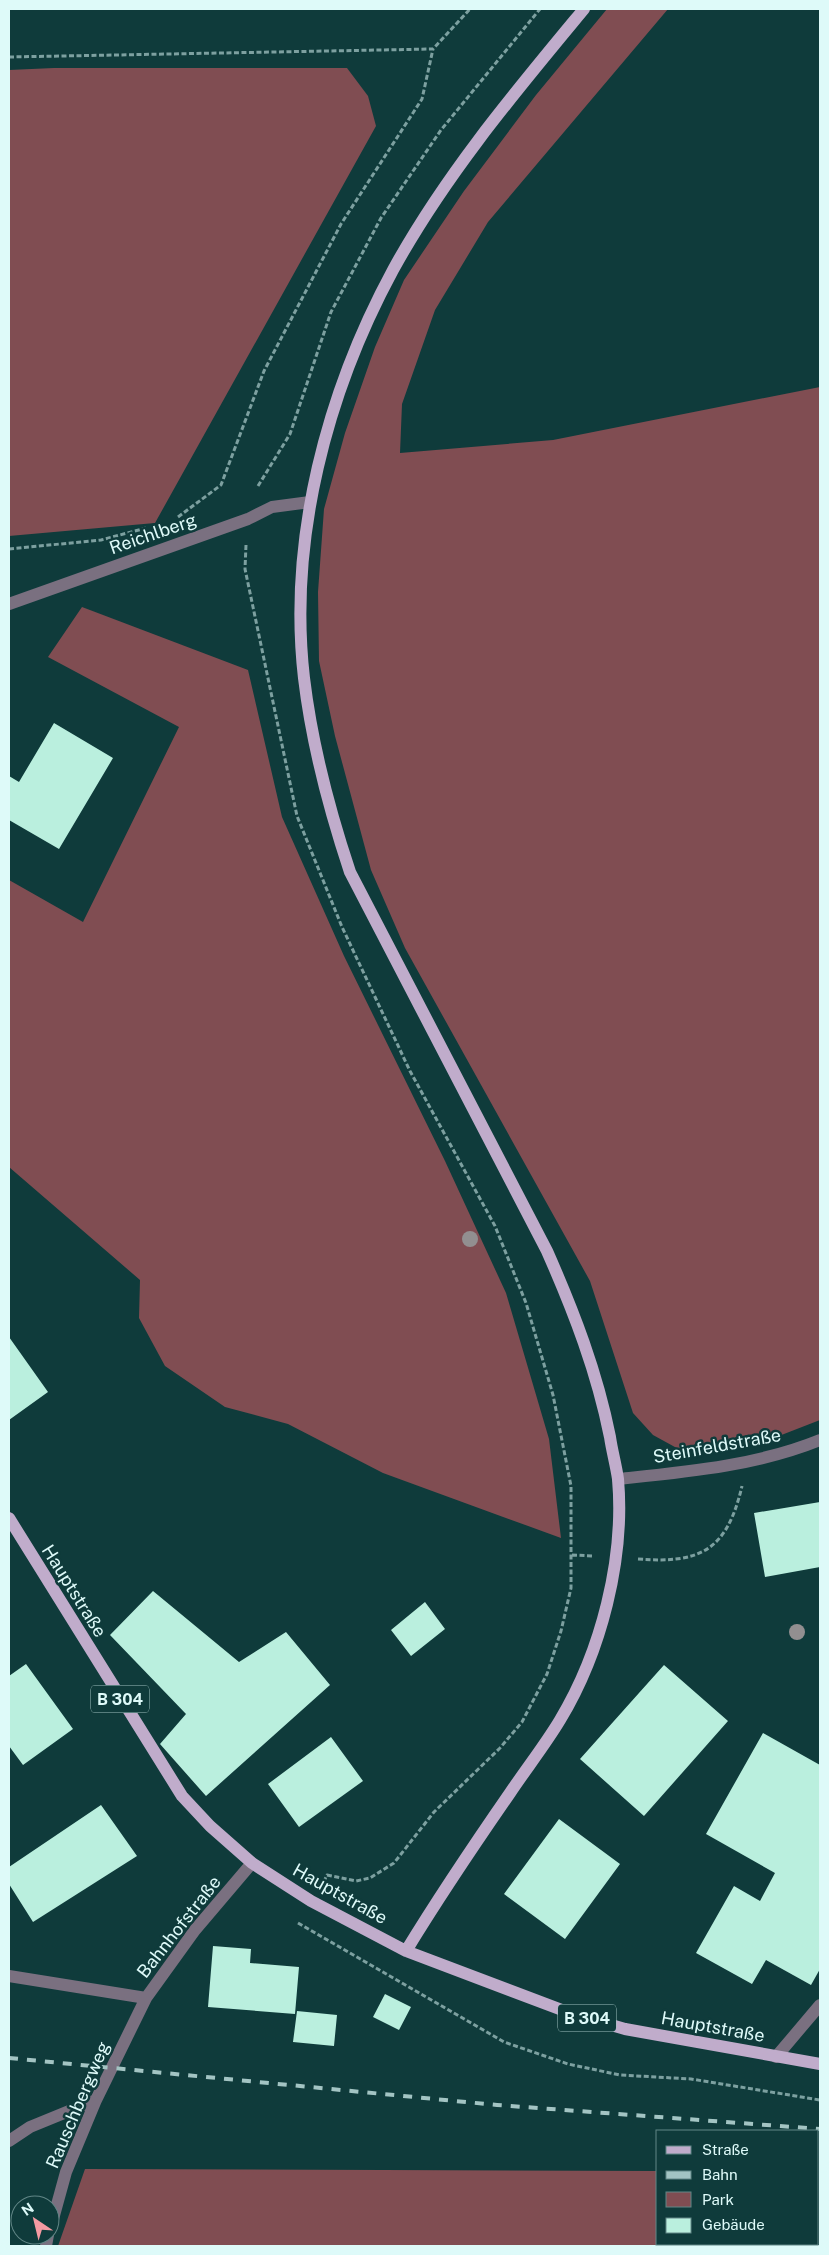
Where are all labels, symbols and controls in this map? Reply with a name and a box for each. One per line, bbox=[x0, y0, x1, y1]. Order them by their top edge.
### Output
street label: Reichlberg bbox=[106, 509, 199, 558]
street label: Steinfeldstraße bbox=[651, 1424, 783, 1467]
street label: Hauptstraße bbox=[38, 1541, 111, 1641]
road number: B 304 bbox=[91, 1686, 149, 1712]
street label: Hauptstraße bbox=[289, 1859, 391, 1928]
street label: Bahnhofstraße bbox=[132, 1872, 225, 1982]
road number: B 304 bbox=[558, 2005, 616, 2032]
street label: Hauptstraße bbox=[660, 2007, 767, 2046]
street label: Rauschbergweg bbox=[41, 2038, 114, 2171]
legend bbox=[656, 2130, 819, 2245]
text: Straße bbox=[702, 2141, 749, 2158]
text: Bahn bbox=[702, 2166, 738, 2183]
text: Park bbox=[702, 2191, 734, 2208]
north arrow bbox=[10, 2195, 60, 2245]
text: N bbox=[18, 2200, 37, 2219]
text: Gebäude bbox=[702, 2216, 765, 2233]

